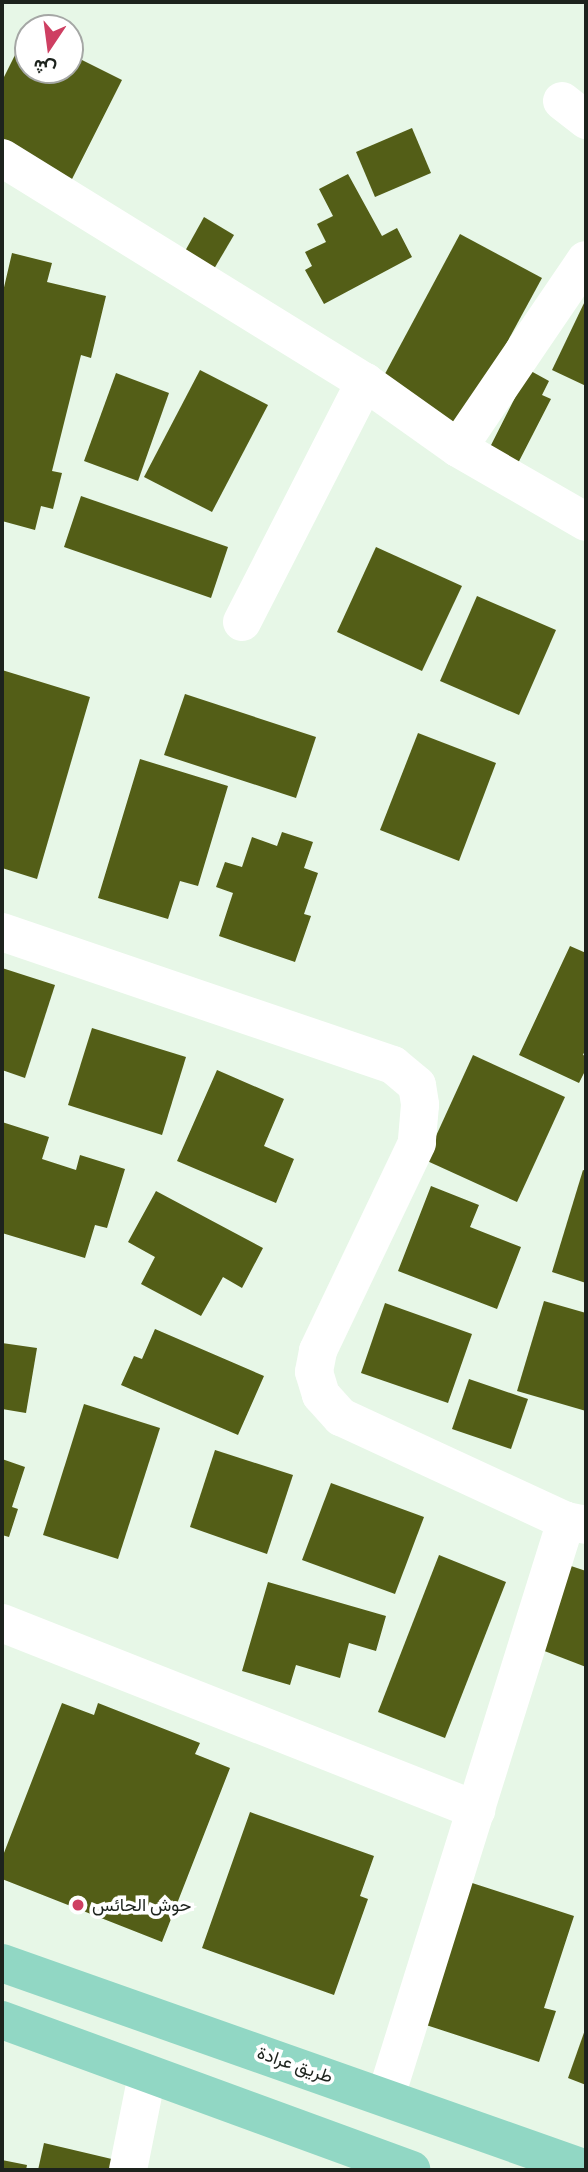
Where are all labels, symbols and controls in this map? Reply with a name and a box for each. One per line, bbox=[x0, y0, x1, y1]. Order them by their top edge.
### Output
north arrow bbox=[14, 14, 84, 84]
text: ش bbox=[31, 53, 59, 82]
place label: حوش الحائس bbox=[92, 1894, 191, 1916]
marker: حوش الحائس bbox=[70, 1897, 86, 1913]
street label: طريق عرادة bbox=[254, 2042, 336, 2088]

